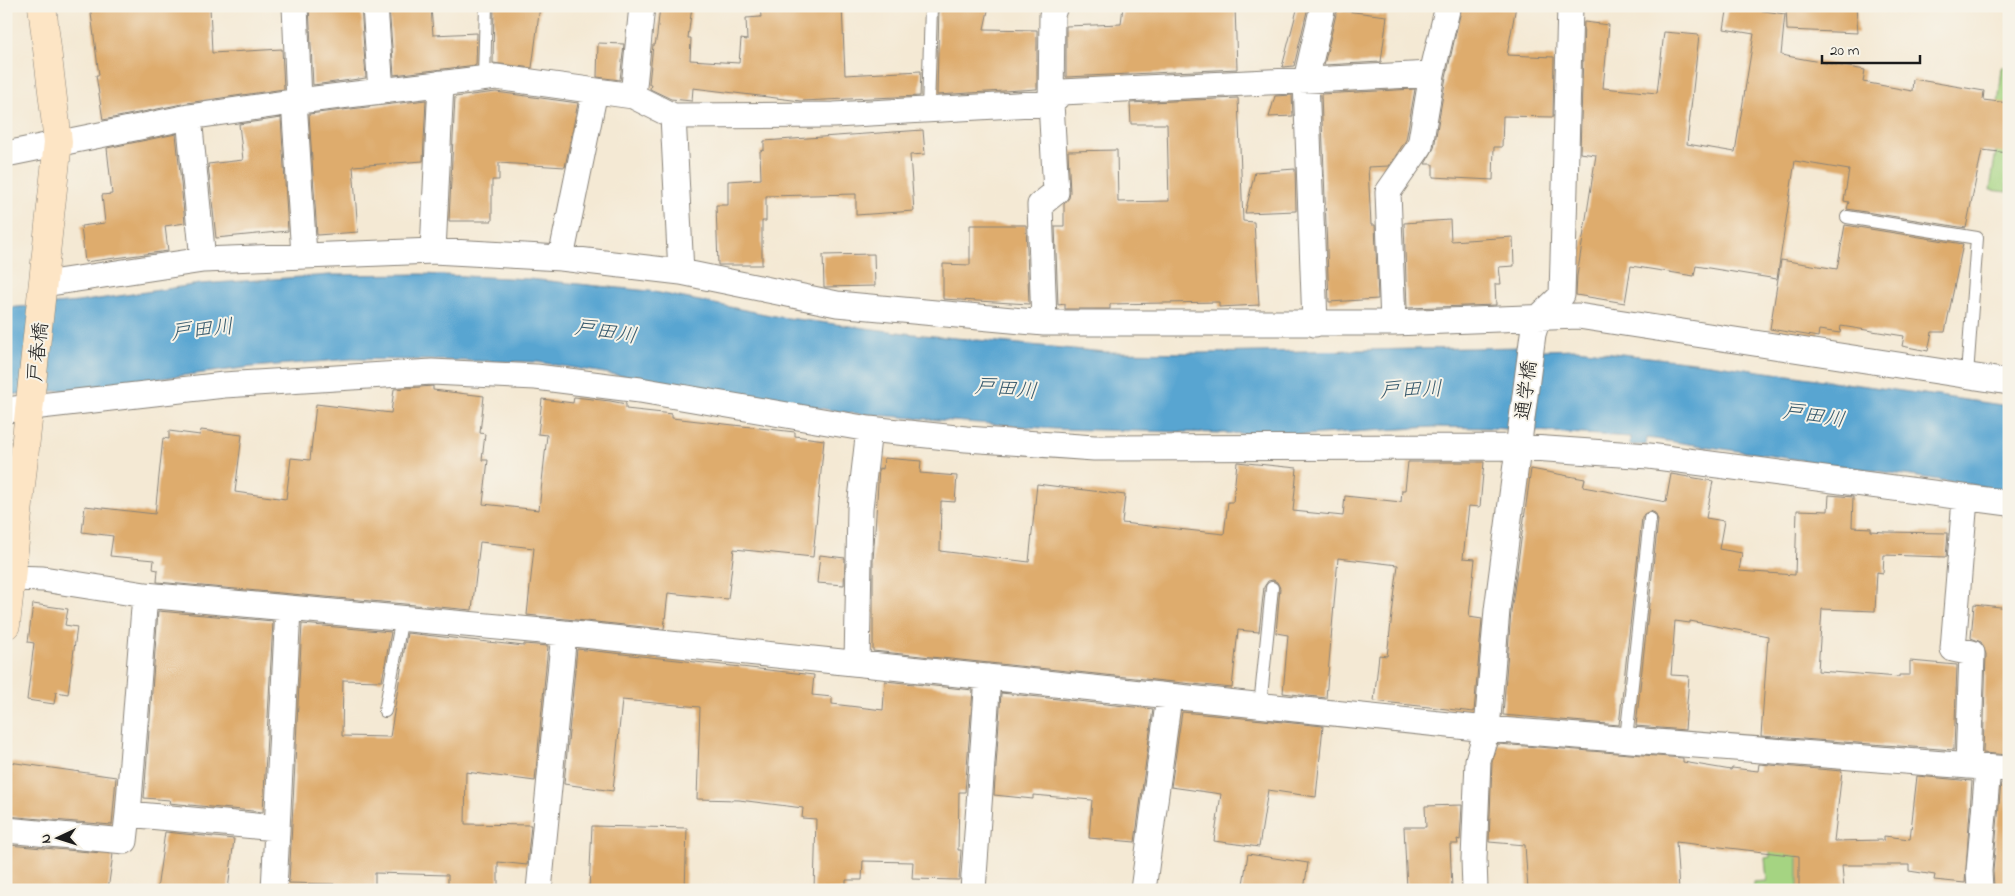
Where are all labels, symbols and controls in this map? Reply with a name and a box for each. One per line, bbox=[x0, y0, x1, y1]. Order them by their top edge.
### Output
scale bar bbox=[1822, 32, 1920, 64]
text: 20 m bbox=[1830, 40, 1860, 62]
water label: 戸田川 bbox=[169, 313, 235, 349]
water label: 戸田川 bbox=[572, 313, 639, 353]
street label: 戸春橋 bbox=[22, 321, 57, 384]
street label: 通学橋 bbox=[1509, 359, 1546, 422]
water label: 戸田川 bbox=[973, 372, 1039, 408]
water label: 戸田川 bbox=[1379, 375, 1443, 407]
water label: 戸田川 bbox=[1780, 397, 1847, 437]
north arrow bbox=[32, 814, 82, 864]
text: N bbox=[36, 833, 57, 844]

